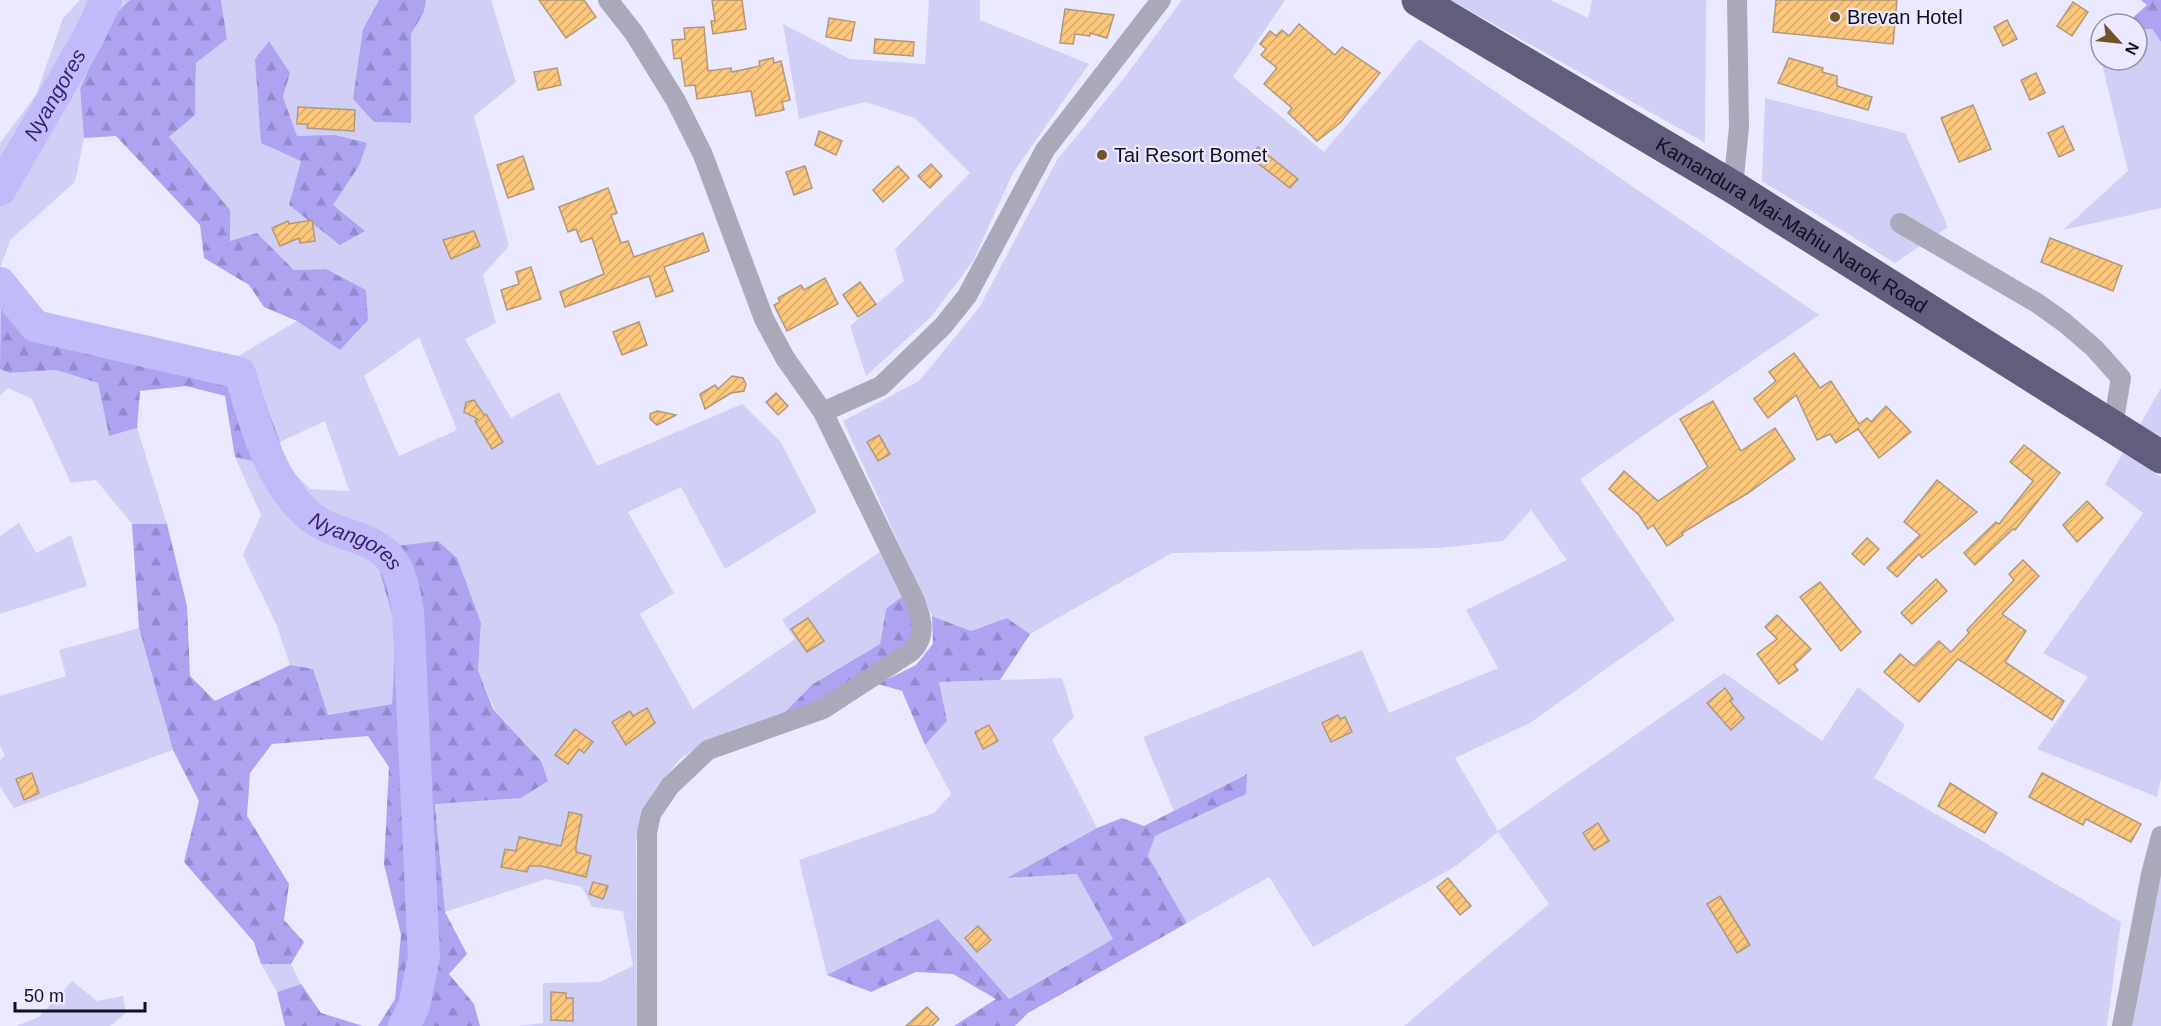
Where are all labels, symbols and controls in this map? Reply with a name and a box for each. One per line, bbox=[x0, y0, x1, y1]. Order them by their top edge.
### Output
place label: Brevan Hotel bbox=[1847, 6, 1963, 28]
marker: Brevan Hotel bbox=[1828, 10, 1842, 24]
north arrow bbox=[2089, 12, 2149, 72]
text: N bbox=[2122, 40, 2142, 58]
water label: Nyangores bbox=[19, 44, 90, 144]
street label: Kamandura Mai-Mahiu Narok Road bbox=[1652, 133, 1931, 317]
place label: Tai Resort Bomet bbox=[1114, 144, 1268, 166]
marker: Tai Resort Bomet bbox=[1095, 148, 1109, 162]
water label: Nyangores bbox=[305, 507, 407, 574]
scale bar bbox=[15, 975, 146, 1013]
text: 50 m bbox=[24, 986, 64, 1006]

